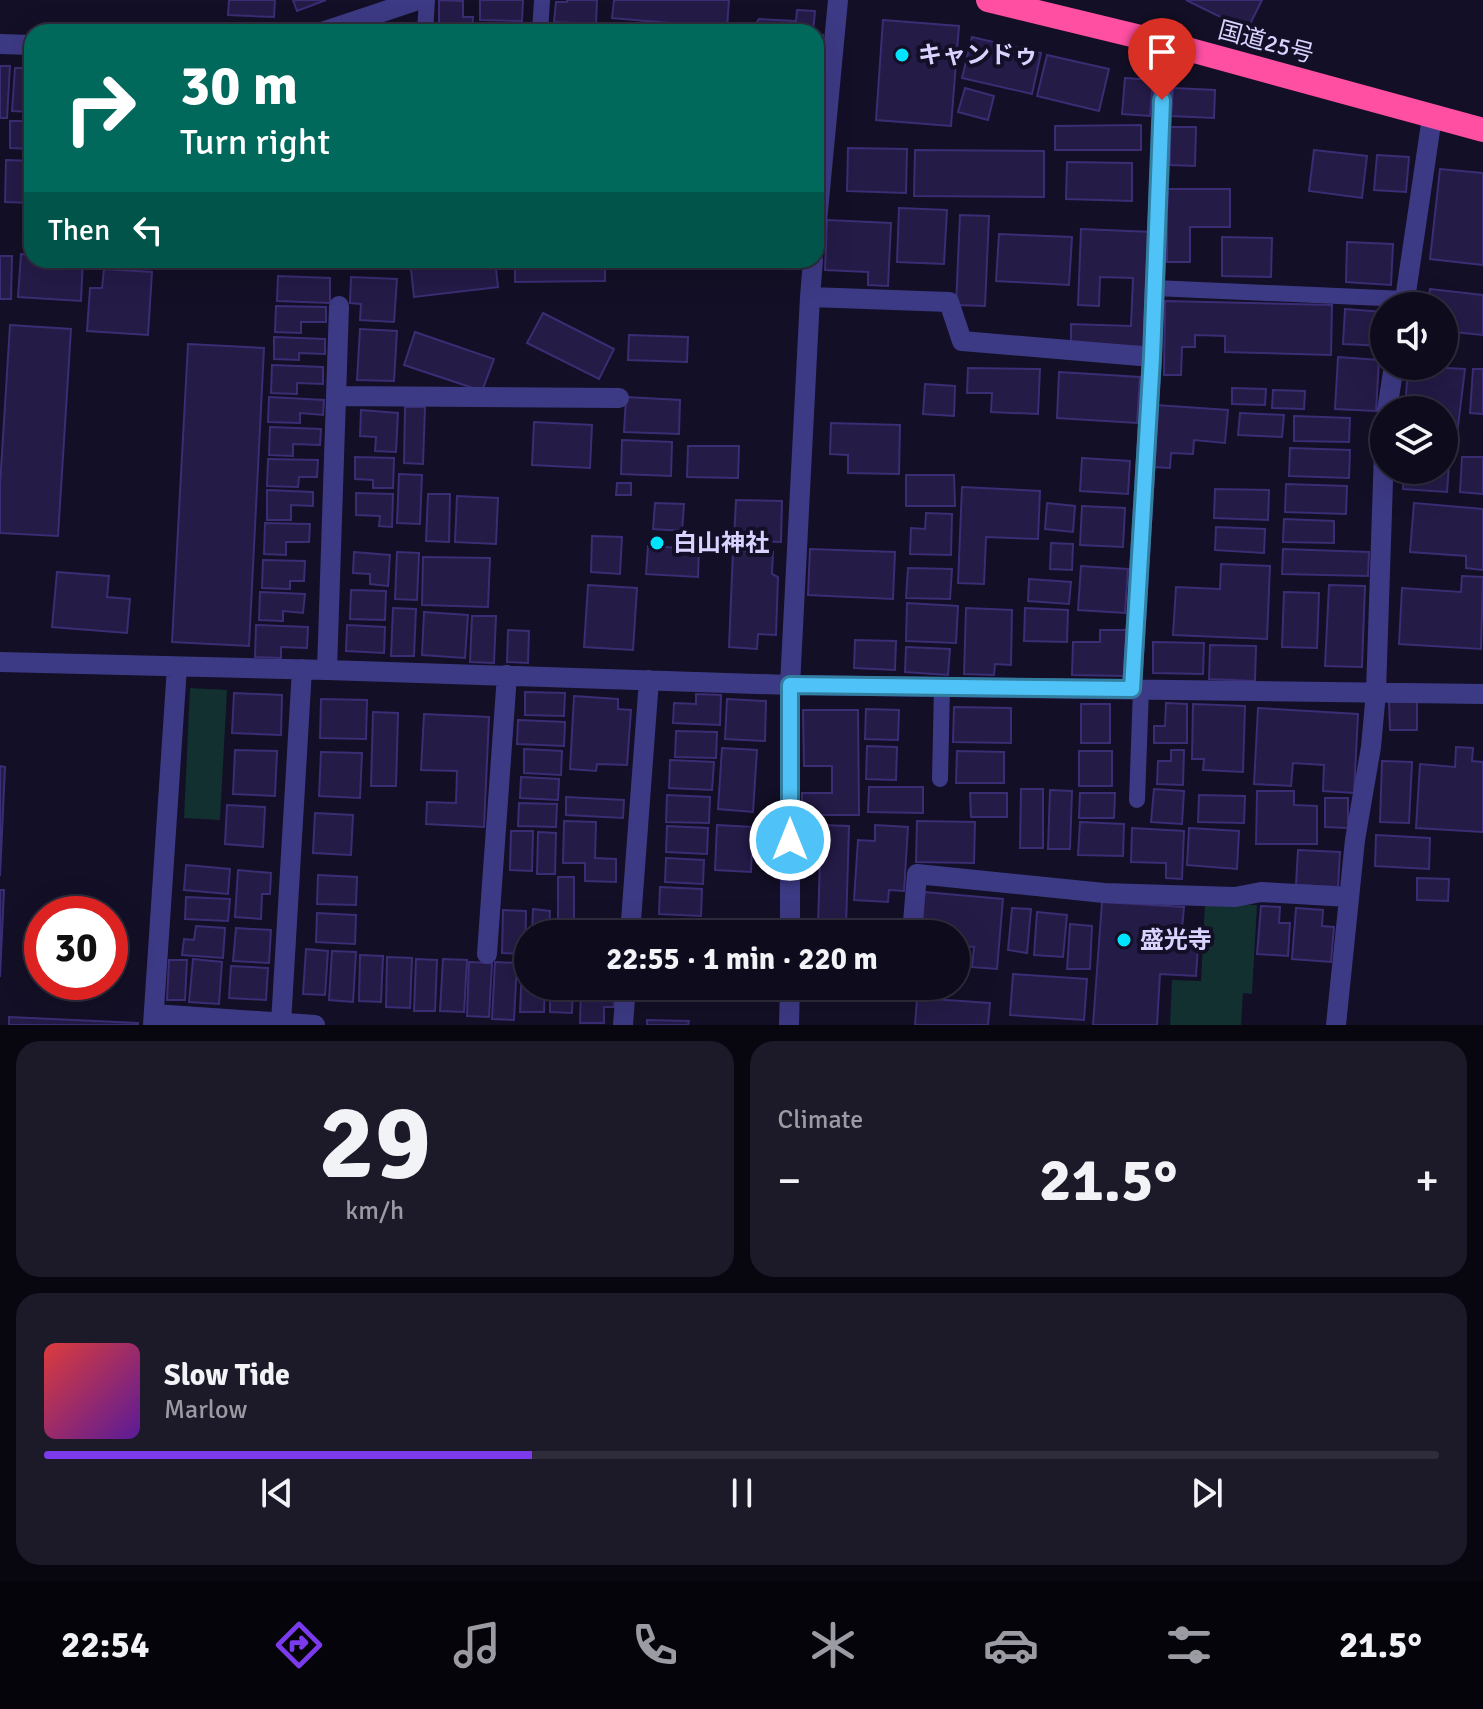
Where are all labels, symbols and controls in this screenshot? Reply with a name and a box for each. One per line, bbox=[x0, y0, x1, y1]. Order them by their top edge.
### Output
street label: 国道25号 bbox=[1215, 15, 1317, 69]
pin bbox=[1128, 18, 1196, 100]
icon: arrive bbox=[1140, 30, 1184, 74]
place label: キャンドゥ bbox=[918, 40, 1038, 70]
marker: キャンドゥ bbox=[893, 46, 911, 64]
text: 30 m bbox=[180, 51, 298, 120]
icon: right bbox=[48, 56, 152, 160]
text: Turn right bbox=[180, 120, 330, 165]
icon: left bbox=[126, 208, 170, 252]
text: Then bbox=[48, 212, 110, 249]
map controls bbox=[1370, 292, 1458, 484]
button: sound bbox=[1370, 292, 1458, 380]
button: layers bbox=[1370, 396, 1458, 484]
place label: 白山神社 bbox=[673, 528, 769, 558]
marker: 白山神社 bbox=[648, 534, 666, 552]
position arrow bbox=[748, 798, 832, 882]
speed limit sign: 30 bbox=[24, 896, 128, 1000]
place label: 盛光寺 bbox=[1140, 925, 1212, 955]
marker: 盛光寺 bbox=[1115, 931, 1133, 949]
text: 22:55 · 1 min · 220 m bbox=[606, 941, 878, 978]
text: 29 bbox=[319, 1079, 431, 1207]
text: Climate bbox=[778, 1104, 863, 1136]
text: 21.5° bbox=[1039, 1144, 1177, 1218]
text: − bbox=[778, 1154, 801, 1208]
text: + bbox=[1415, 1154, 1439, 1208]
text: km/h bbox=[345, 1195, 404, 1227]
text: Slow Tide bbox=[164, 1357, 290, 1394]
text: Marlow bbox=[164, 1394, 247, 1426]
icon: previous bbox=[255, 1471, 299, 1515]
icon: pause bbox=[720, 1471, 764, 1515]
icon: next bbox=[1185, 1471, 1229, 1515]
icon: directions bbox=[271, 1617, 327, 1673]
icon: music bbox=[449, 1617, 505, 1673]
icon: phone bbox=[627, 1617, 683, 1673]
icon: climate bbox=[805, 1617, 861, 1673]
icon: car bbox=[983, 1617, 1039, 1673]
icon: filters bbox=[1161, 1617, 1217, 1673]
text: 22:54 bbox=[61, 1623, 149, 1668]
text: 21.5° bbox=[1339, 1623, 1422, 1668]

